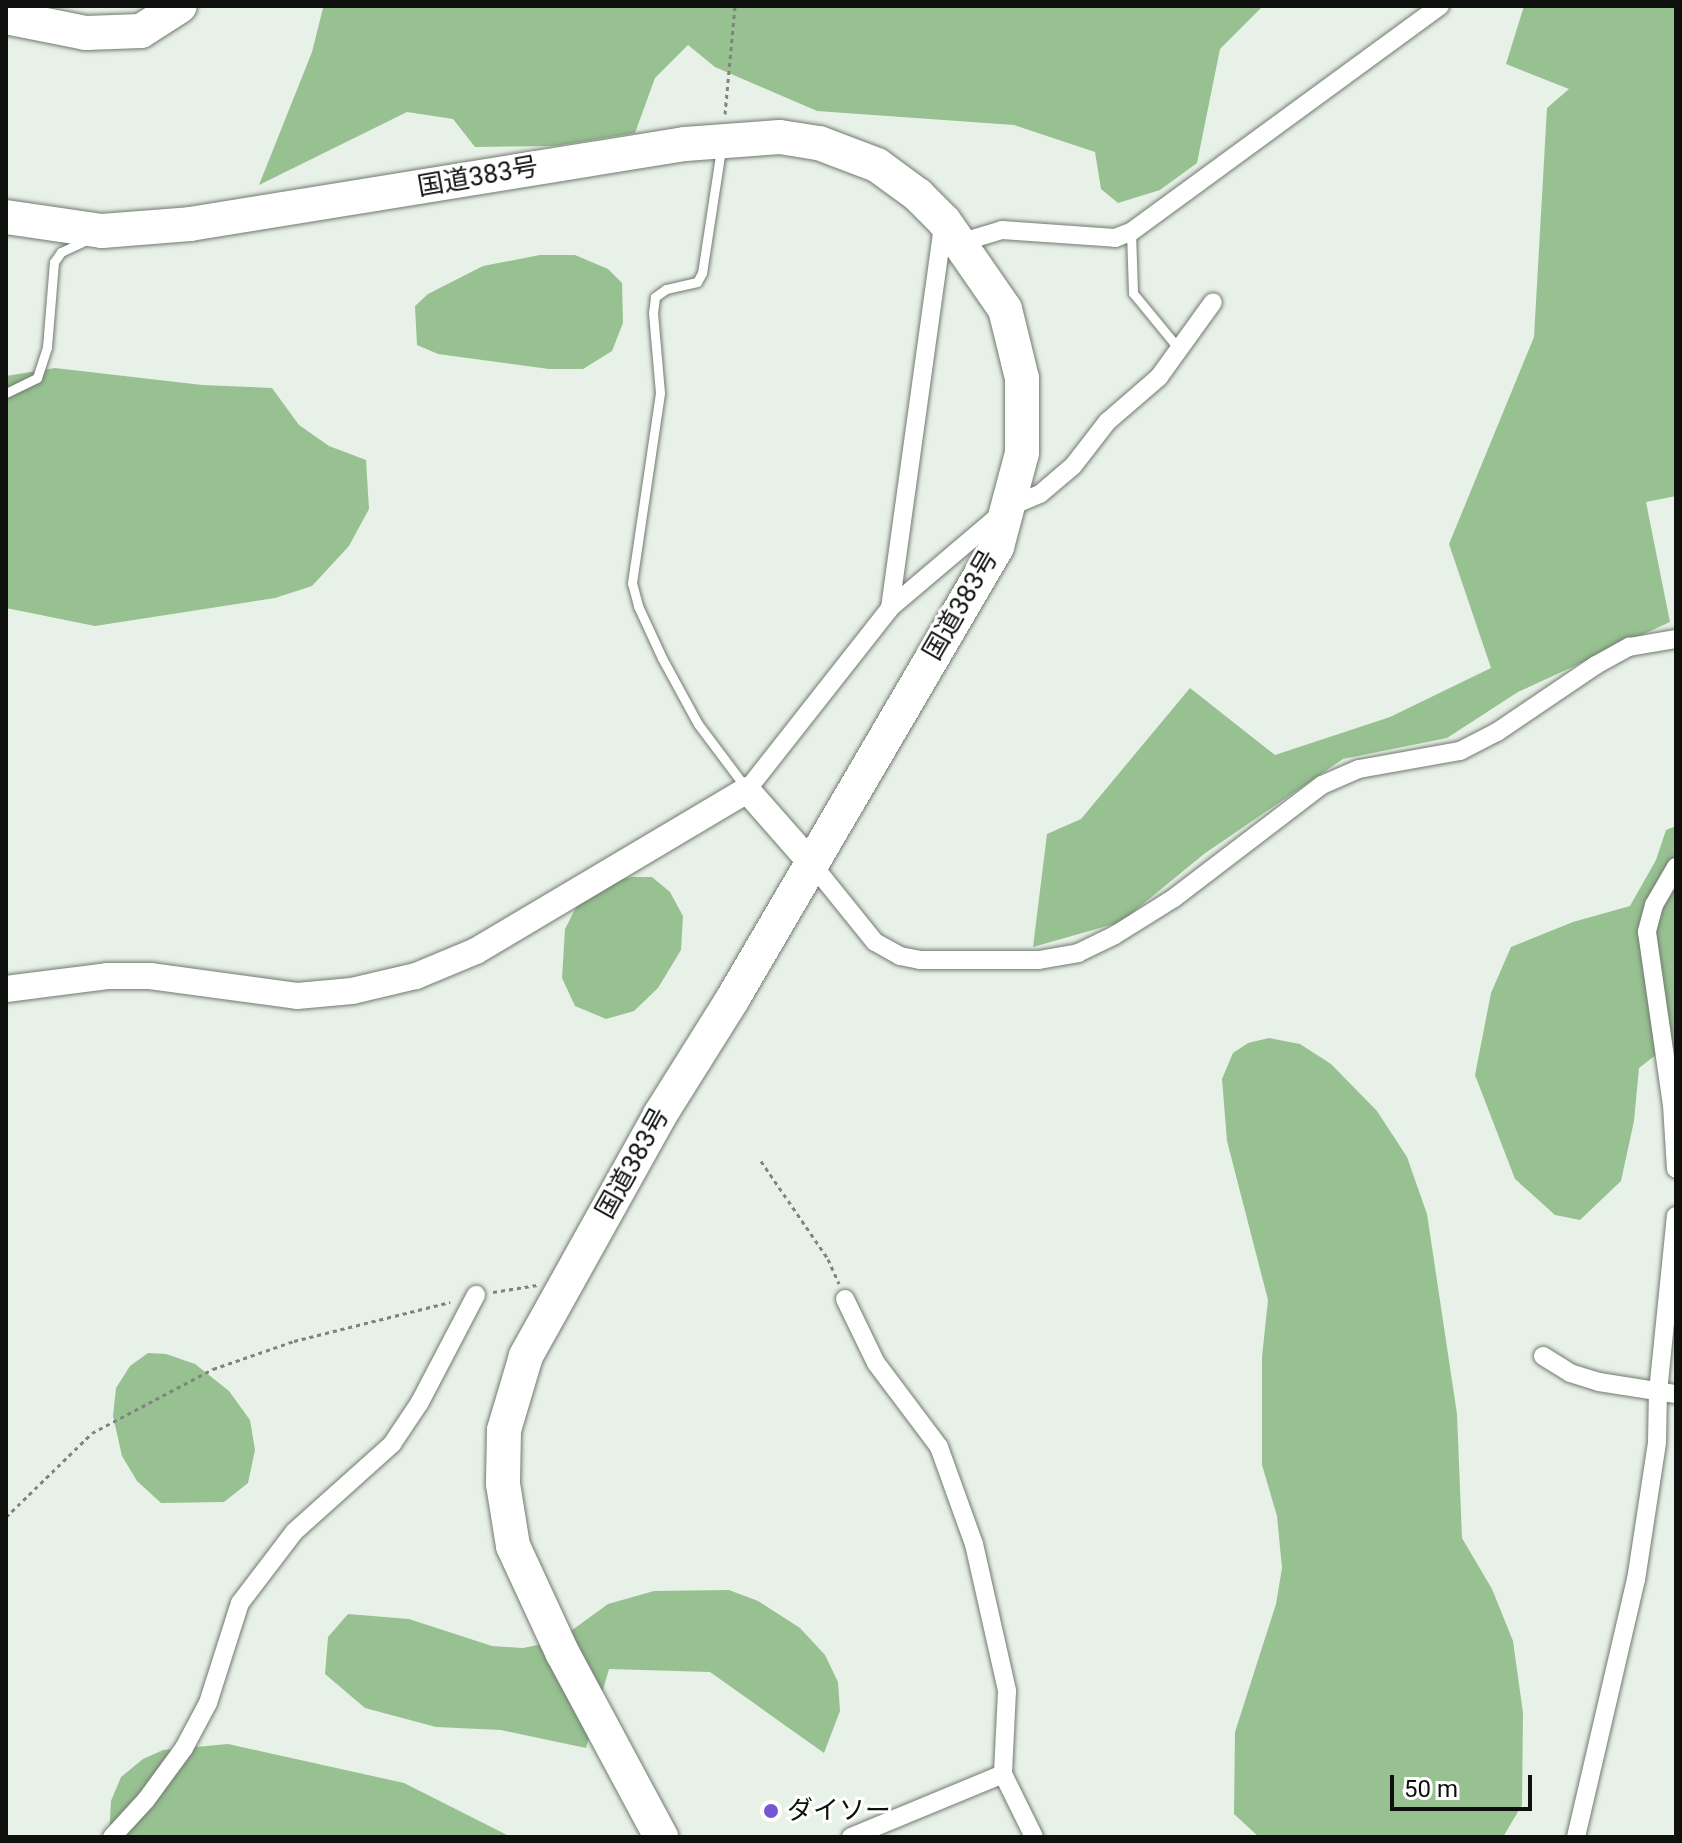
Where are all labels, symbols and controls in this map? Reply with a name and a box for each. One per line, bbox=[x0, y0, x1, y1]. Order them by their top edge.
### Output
street label: 国道383号 bbox=[415, 151, 541, 203]
street label: 国道383号 bbox=[917, 544, 1005, 666]
street label: 国道383号 bbox=[590, 1102, 676, 1224]
scale bar bbox=[1394, 1759, 1536, 1809]
text: 50 m bbox=[1404, 1775, 1458, 1803]
place label: ダイソー bbox=[787, 1795, 891, 1827]
marker: ダイソー bbox=[762, 1802, 780, 1820]

